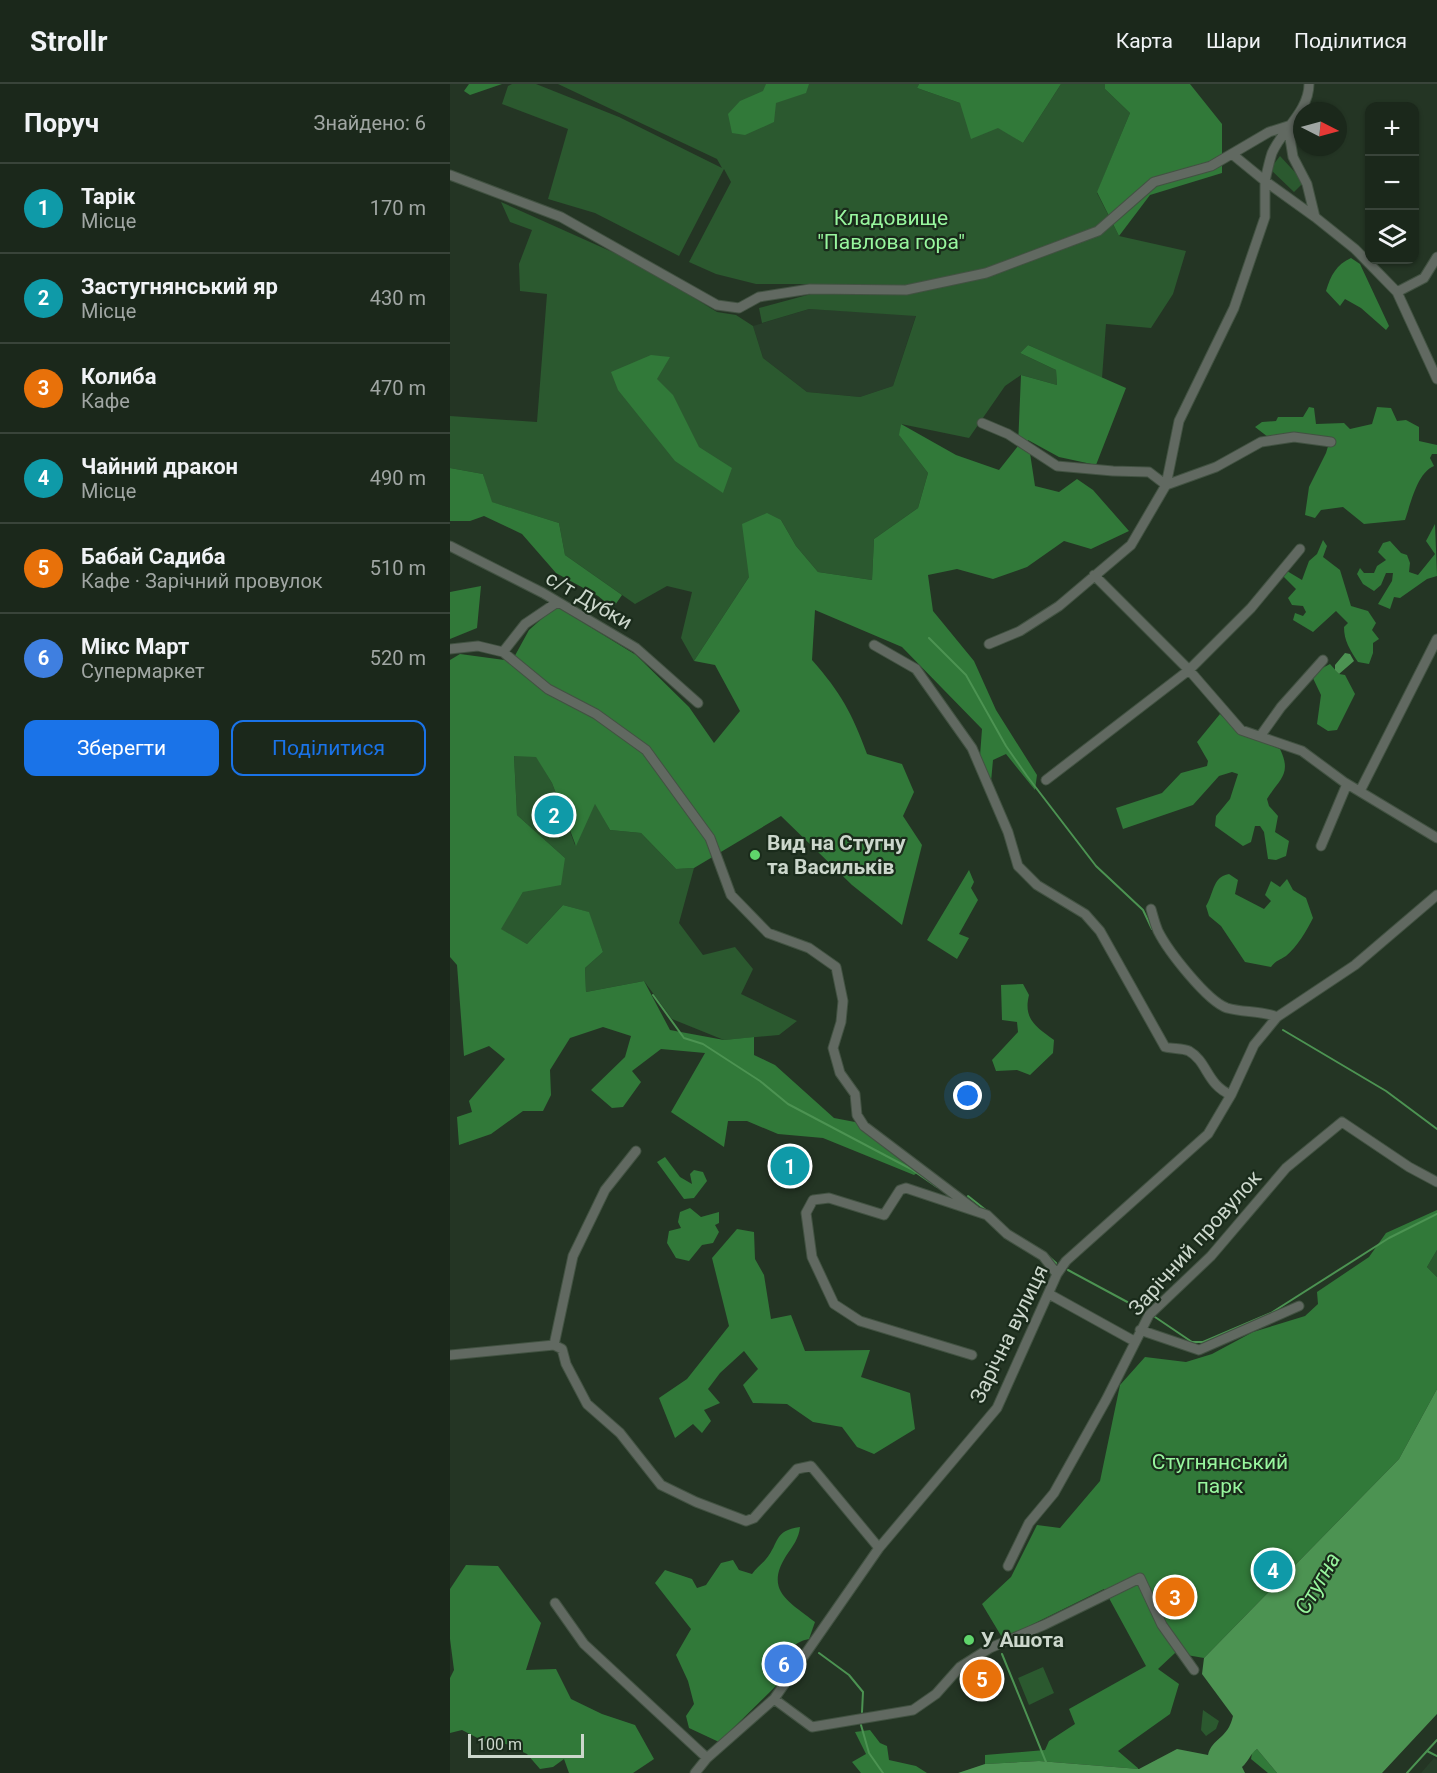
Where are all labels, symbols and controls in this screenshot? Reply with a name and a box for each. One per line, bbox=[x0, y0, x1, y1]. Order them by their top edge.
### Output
text: Strollr bbox=[30, 25, 107, 58]
text: Карта bbox=[1116, 29, 1173, 53]
text: Шари bbox=[1206, 29, 1261, 53]
text: Поділитися bbox=[1294, 29, 1407, 53]
north arrow bbox=[1293, 102, 1347, 156]
map controls bbox=[1365, 102, 1419, 264]
button: + bbox=[1365, 102, 1419, 156]
text: Поруч bbox=[24, 108, 99, 138]
text: Знайдено: 6 bbox=[314, 111, 426, 135]
button: − bbox=[1365, 156, 1419, 210]
text: Тарік bbox=[81, 184, 135, 209]
text: 1 bbox=[38, 196, 49, 220]
text: 170 m bbox=[370, 196, 426, 220]
park label: Кладовище "Павлова гора" bbox=[817, 206, 965, 254]
text: Місце bbox=[81, 209, 136, 233]
button: layers bbox=[1365, 210, 1419, 264]
text: Застугнянський яр bbox=[81, 274, 278, 299]
text: 2 bbox=[38, 286, 49, 310]
text: 430 m bbox=[370, 286, 426, 310]
text: Місце bbox=[81, 299, 136, 323]
text: Колиба bbox=[81, 364, 156, 389]
text: 3 bbox=[38, 376, 49, 400]
text: 470 m bbox=[370, 376, 426, 400]
text: Кафе bbox=[81, 389, 130, 413]
text: Чайний дракон bbox=[81, 454, 238, 479]
text: 4 bbox=[38, 466, 49, 490]
text: 490 m bbox=[370, 466, 426, 490]
text: Місце bbox=[81, 479, 136, 503]
text: Бабай Садиба bbox=[81, 544, 226, 569]
text: 5 bbox=[38, 556, 49, 580]
text: 510 m bbox=[370, 556, 426, 580]
street label: с/т Дубки bbox=[542, 566, 636, 634]
text: Кафе · Зарічний провулок bbox=[81, 569, 323, 593]
text: Мікс Март bbox=[81, 634, 189, 659]
text: 6 bbox=[38, 646, 49, 670]
text: 520 m bbox=[370, 646, 426, 670]
text: Супермаркет bbox=[81, 659, 205, 683]
button: Зберегти bbox=[24, 720, 219, 776]
button: Поділитися bbox=[231, 720, 426, 776]
pin: 2 bbox=[534, 792, 574, 838]
place label: Вид на Стугну та Васильків bbox=[767, 831, 906, 879]
marker: Вид на Стугну та Васильків bbox=[748, 848, 762, 862]
your location bbox=[953, 1081, 982, 1110]
pin: 1 bbox=[770, 1144, 810, 1188]
street label: Зарічний провулок bbox=[1124, 1165, 1267, 1320]
street label: Зарічна вулиця bbox=[965, 1261, 1053, 1407]
park label: Стугнянський парк bbox=[1152, 1450, 1288, 1498]
pin: 4 bbox=[1254, 1548, 1292, 1592]
water label: Стугна bbox=[1290, 1548, 1345, 1619]
pin: 3 bbox=[1156, 1574, 1194, 1620]
place label: У Ашота bbox=[981, 1628, 1064, 1652]
marker: У Ашота bbox=[962, 1633, 976, 1647]
pin: 6 bbox=[764, 1642, 804, 1686]
pin: 5 bbox=[962, 1656, 1002, 1702]
scale bar bbox=[468, 1731, 584, 1758]
text: 100 m bbox=[477, 1735, 522, 1754]

